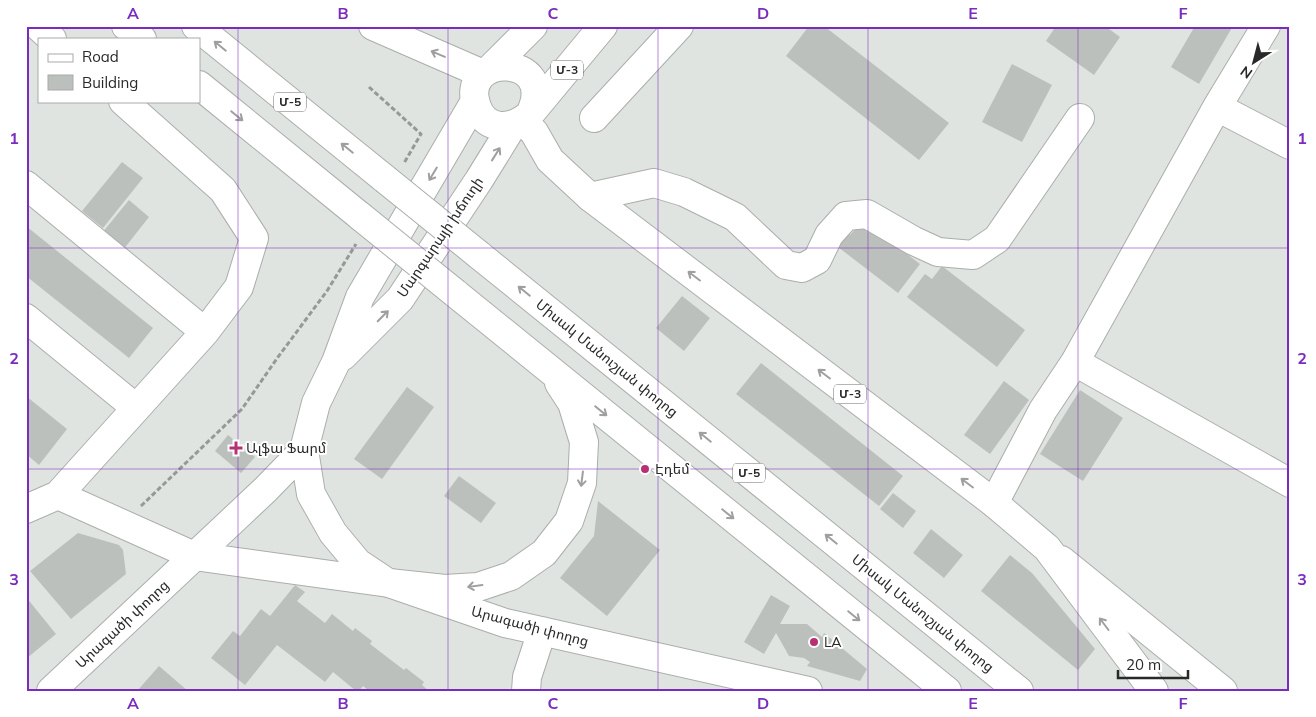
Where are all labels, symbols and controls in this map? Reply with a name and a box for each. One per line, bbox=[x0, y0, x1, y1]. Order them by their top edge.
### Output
text: A bbox=[127, 3, 139, 23]
text: B bbox=[337, 3, 349, 23]
text: C bbox=[548, 3, 559, 23]
text: D bbox=[757, 3, 769, 23]
text: E bbox=[968, 3, 978, 23]
text: F bbox=[1178, 3, 1188, 23]
legend bbox=[38, 38, 200, 102]
north arrow bbox=[1228, 38, 1278, 88]
one-way arrow bbox=[214, 40, 227, 51]
text: Road bbox=[82, 47, 119, 66]
one-way arrow bbox=[431, 49, 446, 58]
road number: Մ-3 bbox=[551, 60, 583, 80]
text: N bbox=[1237, 62, 1256, 83]
text: Building bbox=[82, 73, 138, 92]
road number: Մ-5 bbox=[274, 92, 306, 111]
one-way arrow bbox=[230, 110, 243, 121]
text: 1 bbox=[9, 128, 19, 148]
text: 1 bbox=[1297, 128, 1307, 148]
one-way arrow bbox=[341, 142, 354, 153]
one-way arrow bbox=[491, 147, 501, 161]
one-way arrow bbox=[427, 166, 437, 180]
street label: Մարգարայի խճուղի bbox=[393, 173, 487, 301]
one-way arrow bbox=[688, 271, 701, 282]
one-way arrow bbox=[518, 286, 531, 297]
street label: Միսակ Մանուշյան փողոց bbox=[532, 295, 682, 421]
one-way arrow bbox=[377, 309, 389, 322]
text: 2 bbox=[9, 348, 19, 368]
text: 2 bbox=[1297, 348, 1307, 368]
one-way arrow bbox=[818, 369, 831, 380]
road number: Մ-3 bbox=[834, 384, 866, 404]
one-way arrow bbox=[595, 406, 608, 417]
one-way arrow bbox=[699, 432, 712, 443]
place label: Ալֆա Ֆարմ bbox=[246, 439, 326, 457]
marker: Ալֆա Ֆարմ bbox=[230, 442, 242, 454]
place label: Էդեմ bbox=[655, 460, 690, 478]
marker: Էդեմ bbox=[639, 463, 651, 475]
road number: Մ-5 bbox=[733, 463, 765, 482]
one-way arrow bbox=[577, 471, 587, 487]
one-way arrow bbox=[960, 478, 974, 488]
one-way arrow bbox=[721, 508, 734, 519]
one-way arrow bbox=[825, 534, 838, 545]
street label: Միսակ Մանուշյան փողոց bbox=[848, 550, 998, 676]
text: 3 bbox=[9, 569, 19, 589]
text: 3 bbox=[1297, 569, 1307, 589]
street label: Արագածի փողոց bbox=[72, 576, 172, 672]
one-way arrow bbox=[467, 581, 483, 591]
street label: Արագածի փողոց bbox=[469, 602, 591, 650]
one-way arrow bbox=[847, 610, 860, 621]
one-way arrow bbox=[1098, 618, 1109, 631]
place label: LA bbox=[824, 633, 842, 651]
marker: LA bbox=[808, 636, 820, 648]
scale bar bbox=[1118, 647, 1188, 679]
text: 20 m bbox=[1126, 655, 1161, 674]
text: A bbox=[127, 693, 139, 713]
text: B bbox=[337, 693, 349, 713]
text: C bbox=[548, 693, 559, 713]
text: D bbox=[757, 693, 769, 713]
text: E bbox=[968, 693, 978, 713]
text: F bbox=[1178, 693, 1188, 713]

